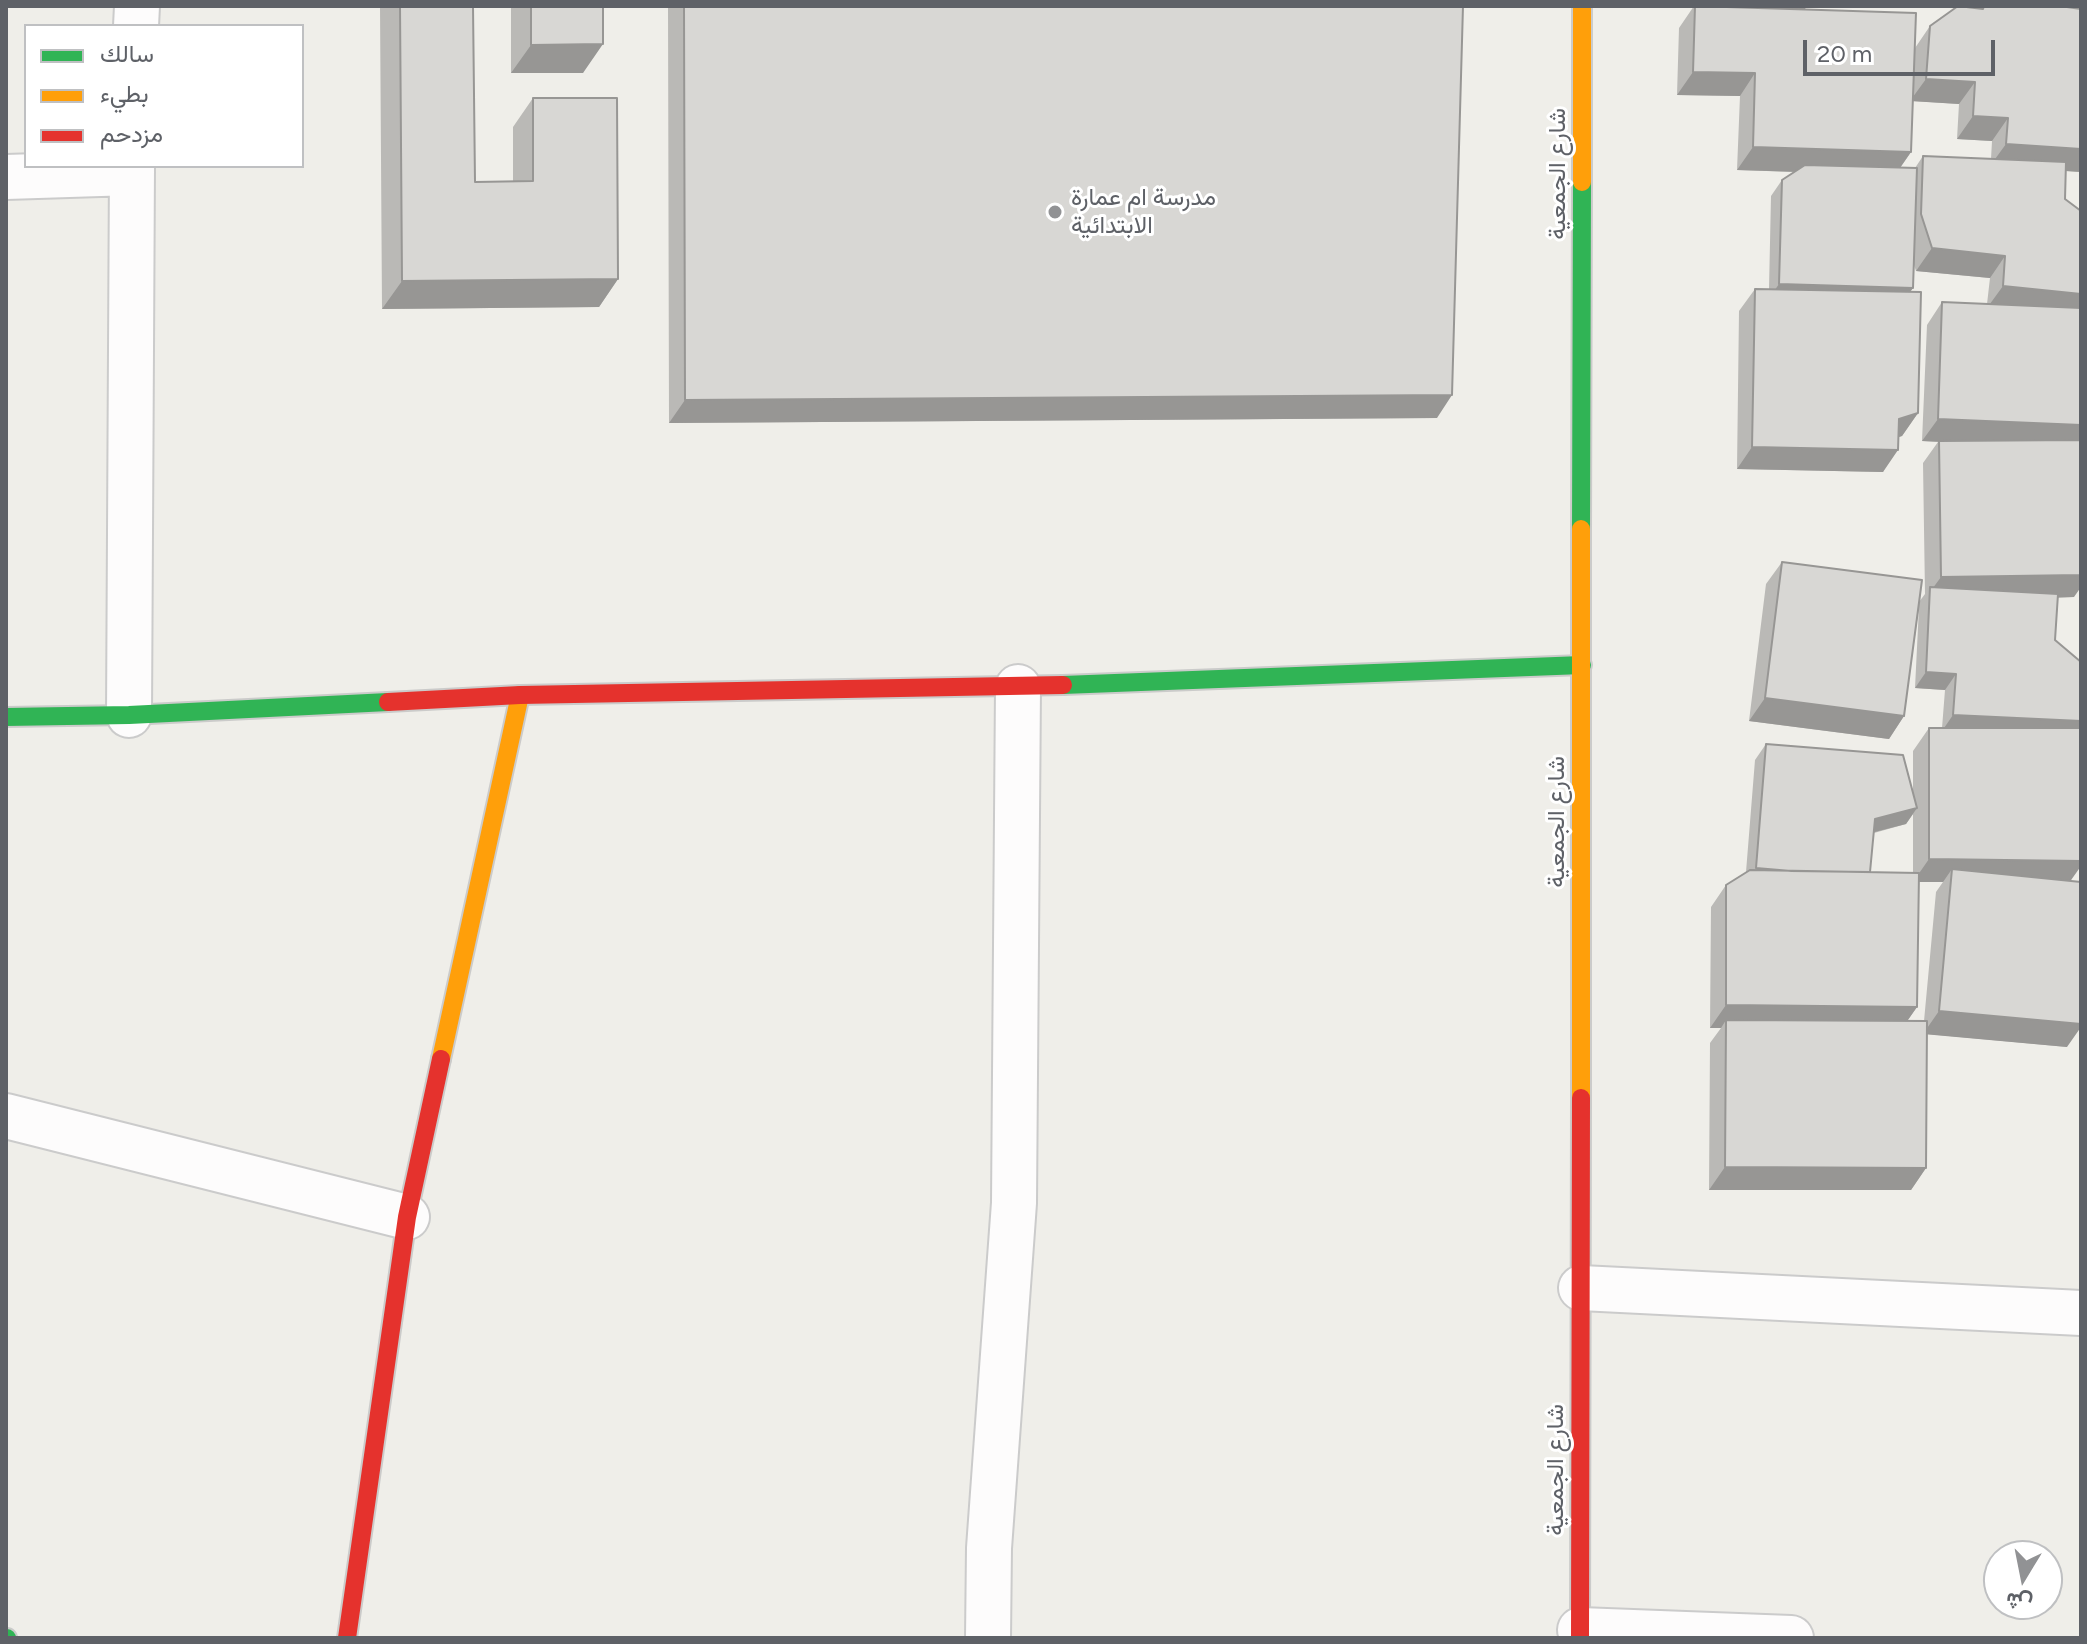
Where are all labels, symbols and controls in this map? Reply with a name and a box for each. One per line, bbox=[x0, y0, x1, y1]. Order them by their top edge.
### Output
legend bbox=[24, 24, 304, 168]
scale bar bbox=[1807, 24, 1999, 74]
text: سالك bbox=[100, 39, 154, 68]
text: 20 m bbox=[1817, 39, 1872, 68]
text: بطيء bbox=[100, 79, 149, 108]
street label: شارع الجمعية bbox=[1544, 108, 1572, 240]
text: مزدحم bbox=[100, 119, 163, 148]
place label: مدرسة ام عمارة الابتدائية bbox=[1071, 184, 1216, 240]
marker: مدرسة ام عمارة الابتدائية bbox=[1046, 203, 1064, 221]
street label: شارع الجمعية bbox=[1543, 756, 1571, 888]
street label: شارع الجمعية bbox=[1542, 1404, 1570, 1536]
north arrow bbox=[1983, 1540, 2063, 1620]
text: ش bbox=[2004, 1587, 2034, 1618]

